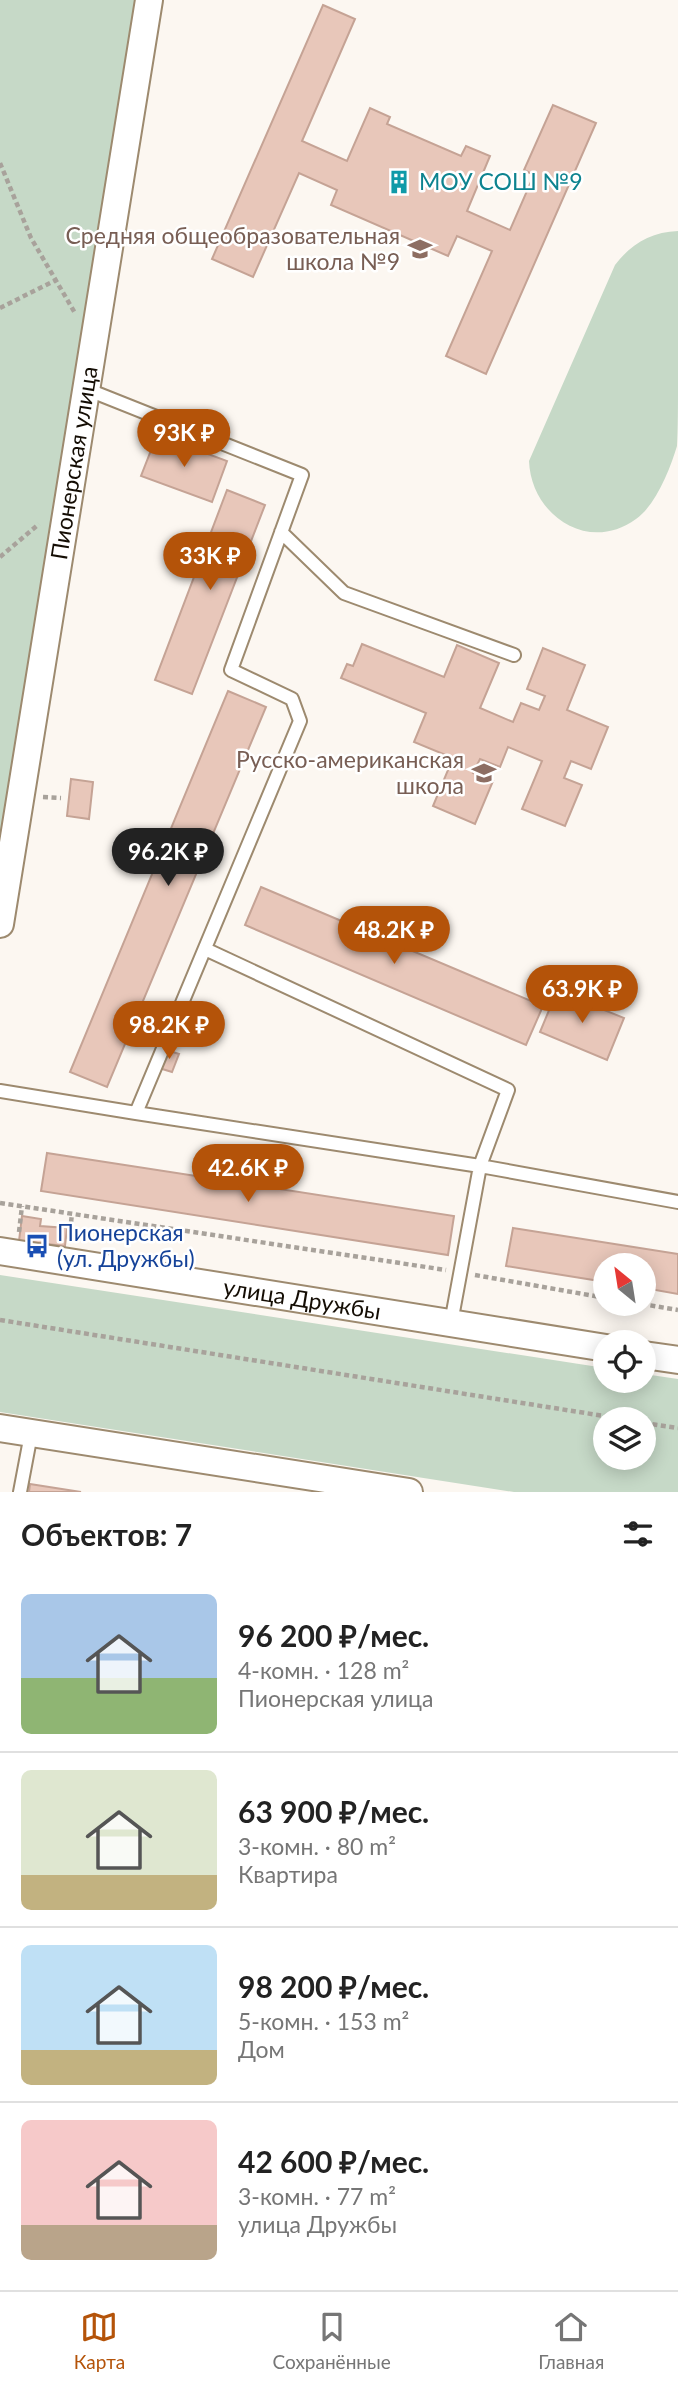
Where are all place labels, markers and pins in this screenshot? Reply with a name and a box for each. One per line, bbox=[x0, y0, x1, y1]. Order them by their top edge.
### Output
place label: МОУ СОШ №9 bbox=[419, 167, 583, 195]
building icon: МОУ СОШ №9 bbox=[385, 168, 413, 196]
place label: Средняя общеобразовательная школа №9 bbox=[65, 221, 400, 275]
school or university icon: Средняя общеобразовательная школа №9 bbox=[406, 235, 434, 263]
pin: 93K ₽ bbox=[135, 410, 233, 469]
pin: 33K ₽ bbox=[161, 532, 259, 592]
place label: Русско-американская школа bbox=[236, 745, 464, 799]
school or university icon: Русско-американская школа bbox=[470, 759, 498, 787]
pin: 96.2K ₽ bbox=[103, 828, 233, 888]
pin: 48.2K ₽ bbox=[329, 906, 459, 966]
pin: 63.9K ₽ bbox=[517, 965, 647, 1025]
pin: 98.2K ₽ bbox=[104, 1002, 234, 1061]
pin: 42.6K ₽ bbox=[183, 1144, 313, 1204]
place label: Пионерская (ул. Дружбы) bbox=[57, 1218, 195, 1272]
bus stop icon: Пионерская (ул. Дружбы) bbox=[23, 1232, 51, 1260]

